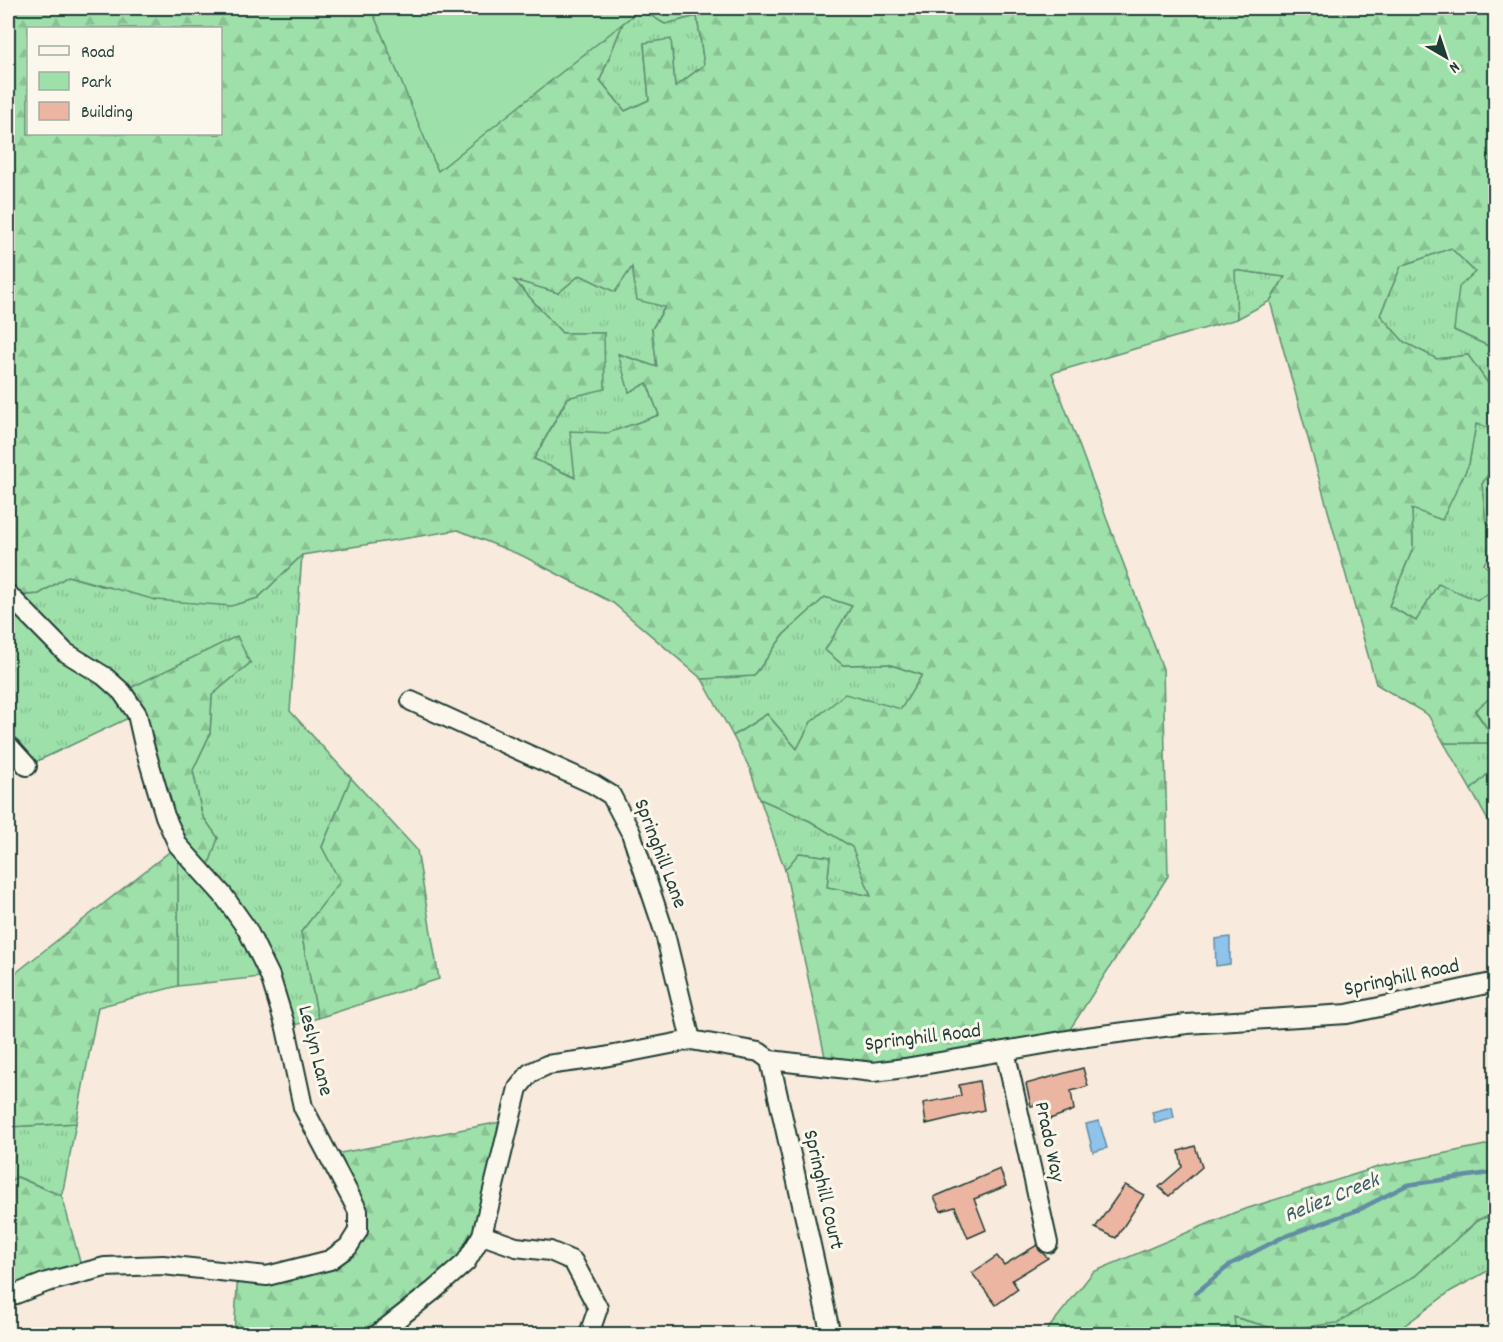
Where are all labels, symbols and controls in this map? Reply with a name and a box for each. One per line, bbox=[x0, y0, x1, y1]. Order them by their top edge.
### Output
legend bbox=[27, 27, 222, 135]
north arrow bbox=[1416, 27, 1476, 87]
text: Road bbox=[81, 41, 115, 66]
text: N bbox=[1443, 55, 1464, 78]
text: Park bbox=[81, 71, 112, 96]
text: Building bbox=[81, 101, 133, 126]
street label: Springhill Lane bbox=[624, 795, 694, 913]
street label: Springhill Road bbox=[1342, 952, 1462, 1006]
street label: Leslyn Lane bbox=[288, 1003, 340, 1099]
street label: Springhill Road bbox=[863, 1017, 983, 1061]
street label: Prado Way bbox=[1025, 1099, 1071, 1185]
street label: Springhill Court bbox=[794, 1127, 850, 1253]
water label: Reliez Creek bbox=[1280, 1165, 1386, 1232]

